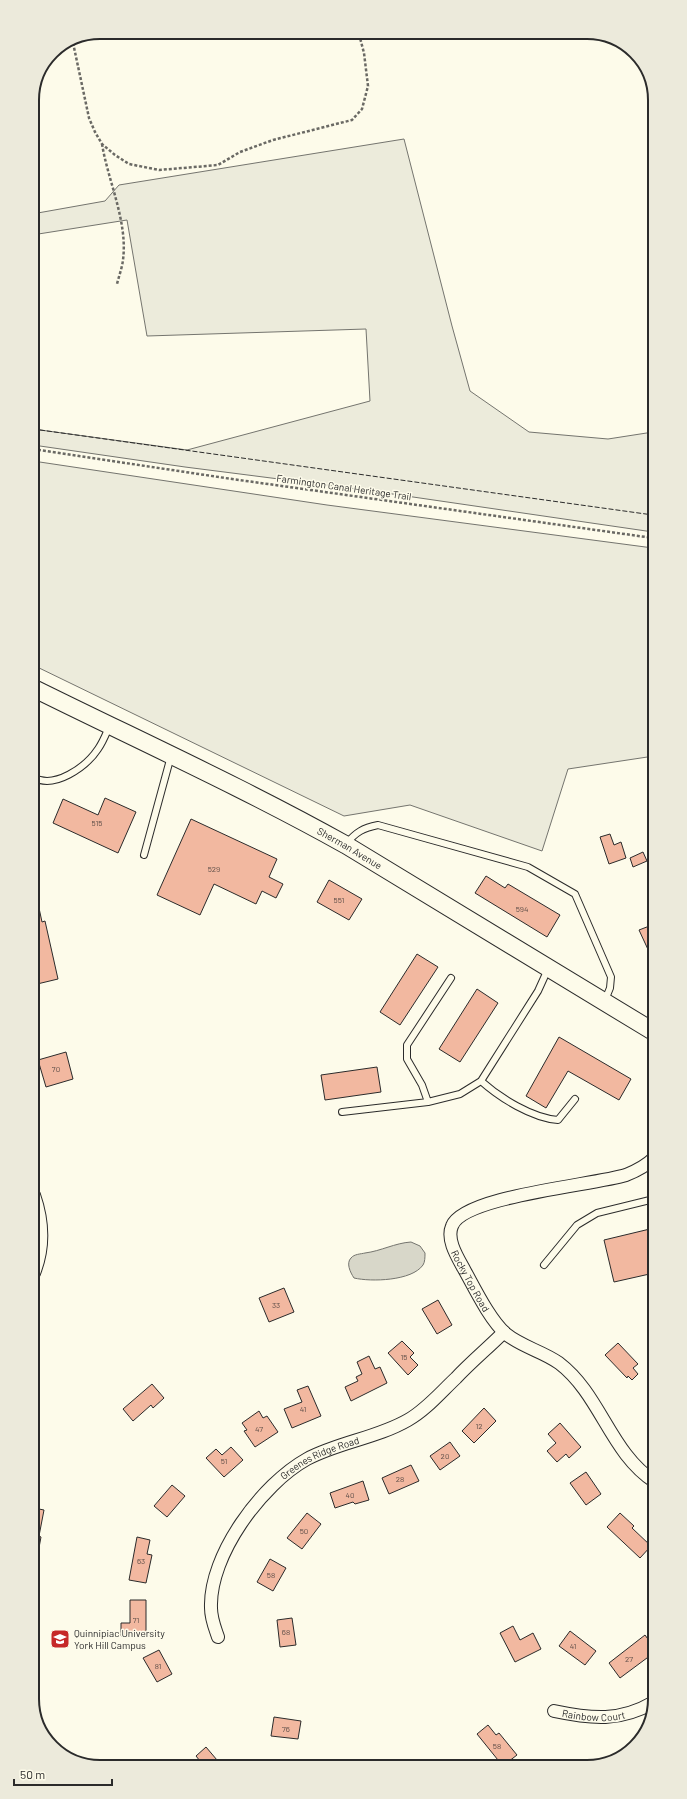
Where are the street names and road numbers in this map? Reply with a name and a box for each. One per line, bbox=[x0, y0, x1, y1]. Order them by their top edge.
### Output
street label: Farmington Canal Heritage Trail bbox=[276, 472, 412, 502]
street label: Sherman Avenue bbox=[315, 824, 384, 872]
street label: Rocky Top Road bbox=[449, 1248, 492, 1314]
street label: Greenes Ridge Road bbox=[278, 1434, 361, 1482]
street label: Rainbow Court bbox=[561, 1707, 627, 1723]

